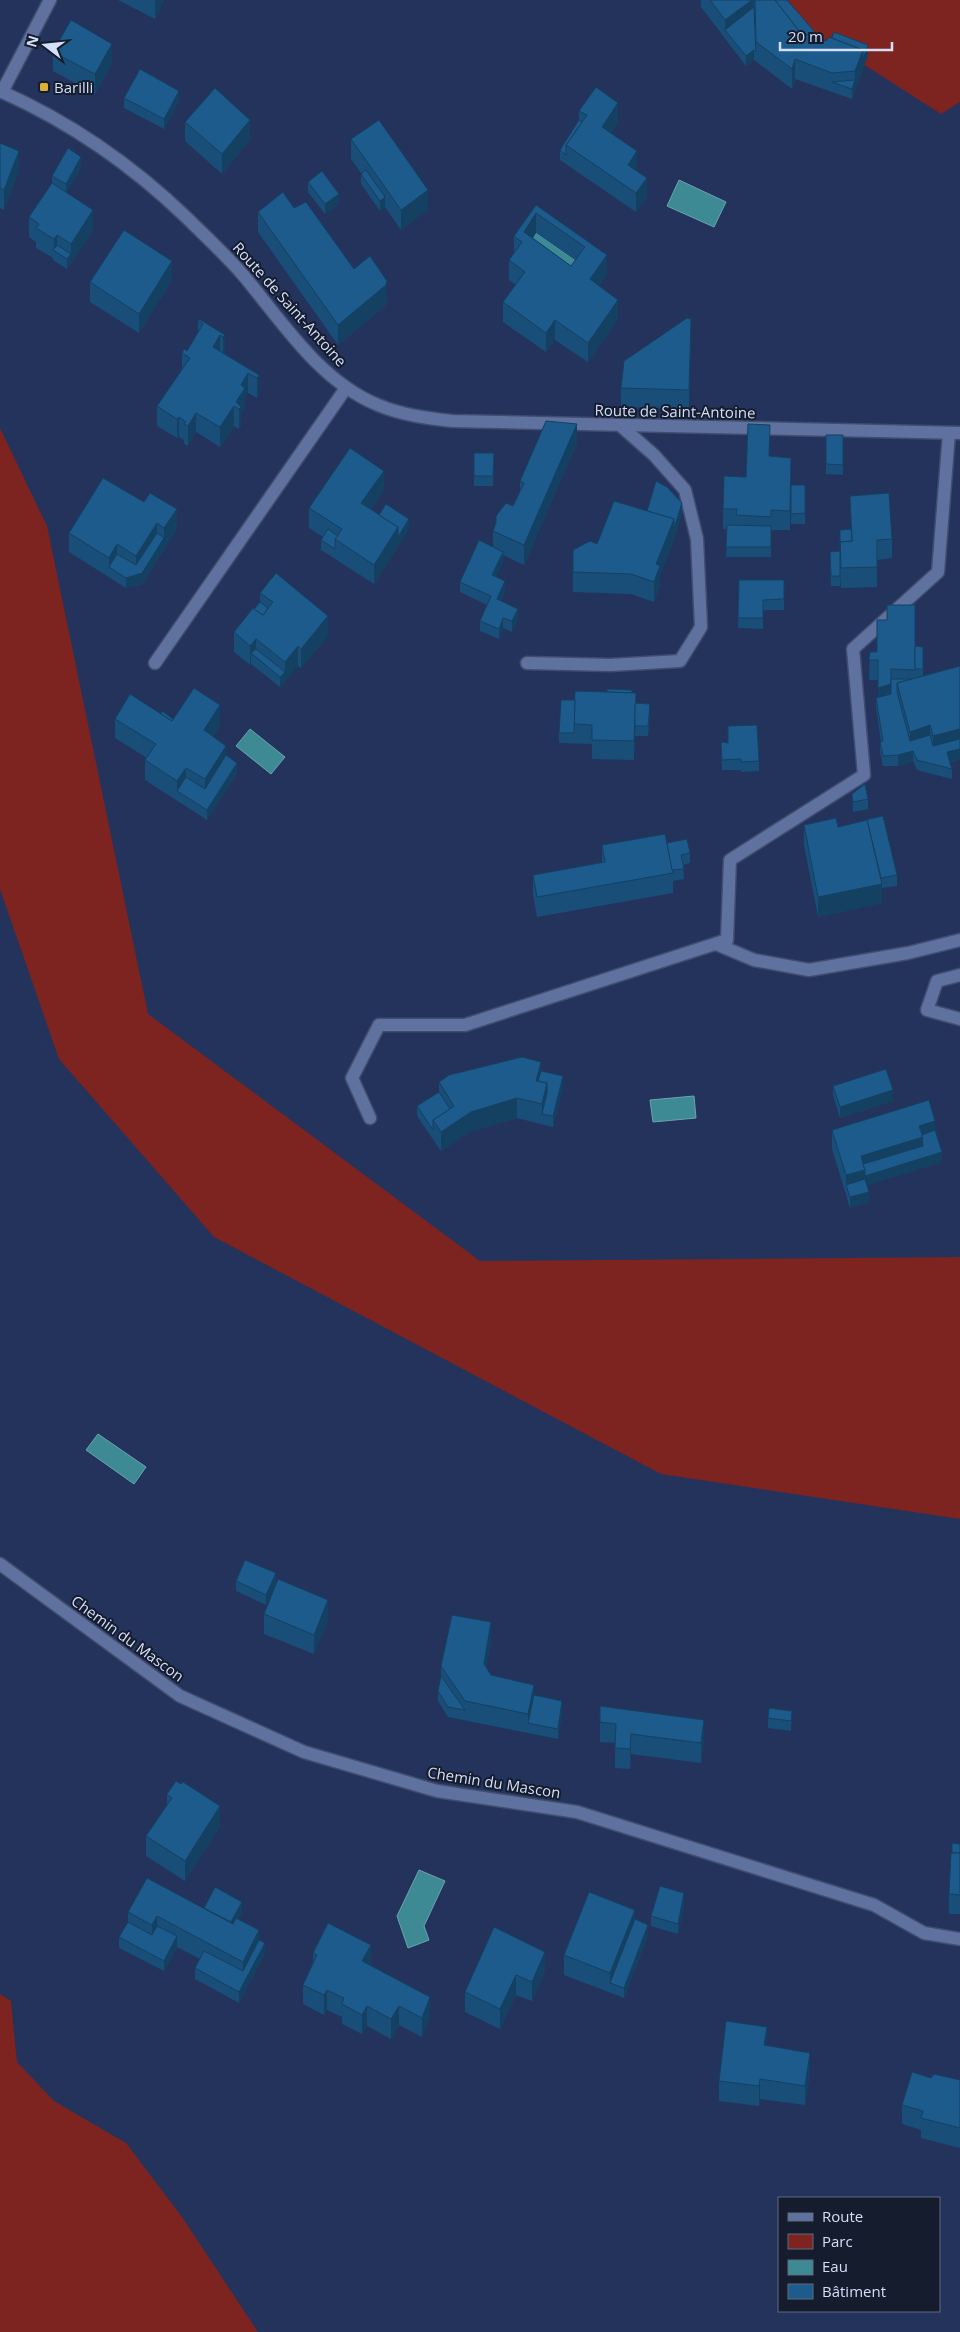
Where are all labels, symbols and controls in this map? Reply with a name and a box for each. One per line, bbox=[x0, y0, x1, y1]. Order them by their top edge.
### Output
north arrow bbox=[20, 20, 70, 70]
scale bar bbox=[780, 20, 892, 52]
text: 20 m bbox=[788, 26, 823, 46]
text: N bbox=[21, 33, 43, 49]
place label: Barilli bbox=[54, 77, 93, 97]
marker: Barilli bbox=[38, 81, 50, 93]
street label: Route de Saint-Antoine bbox=[229, 238, 351, 370]
street label: Route de Saint-Antoine bbox=[594, 400, 756, 422]
street label: Chemin du Mascon bbox=[68, 1590, 188, 1686]
street label: Chemin du Mascon bbox=[426, 1762, 562, 1802]
legend bbox=[778, 2197, 940, 2312]
text: Route bbox=[822, 2206, 863, 2226]
text: Parc bbox=[822, 2231, 853, 2251]
text: Eau bbox=[822, 2256, 848, 2276]
text: Bâtiment bbox=[822, 2281, 886, 2301]

